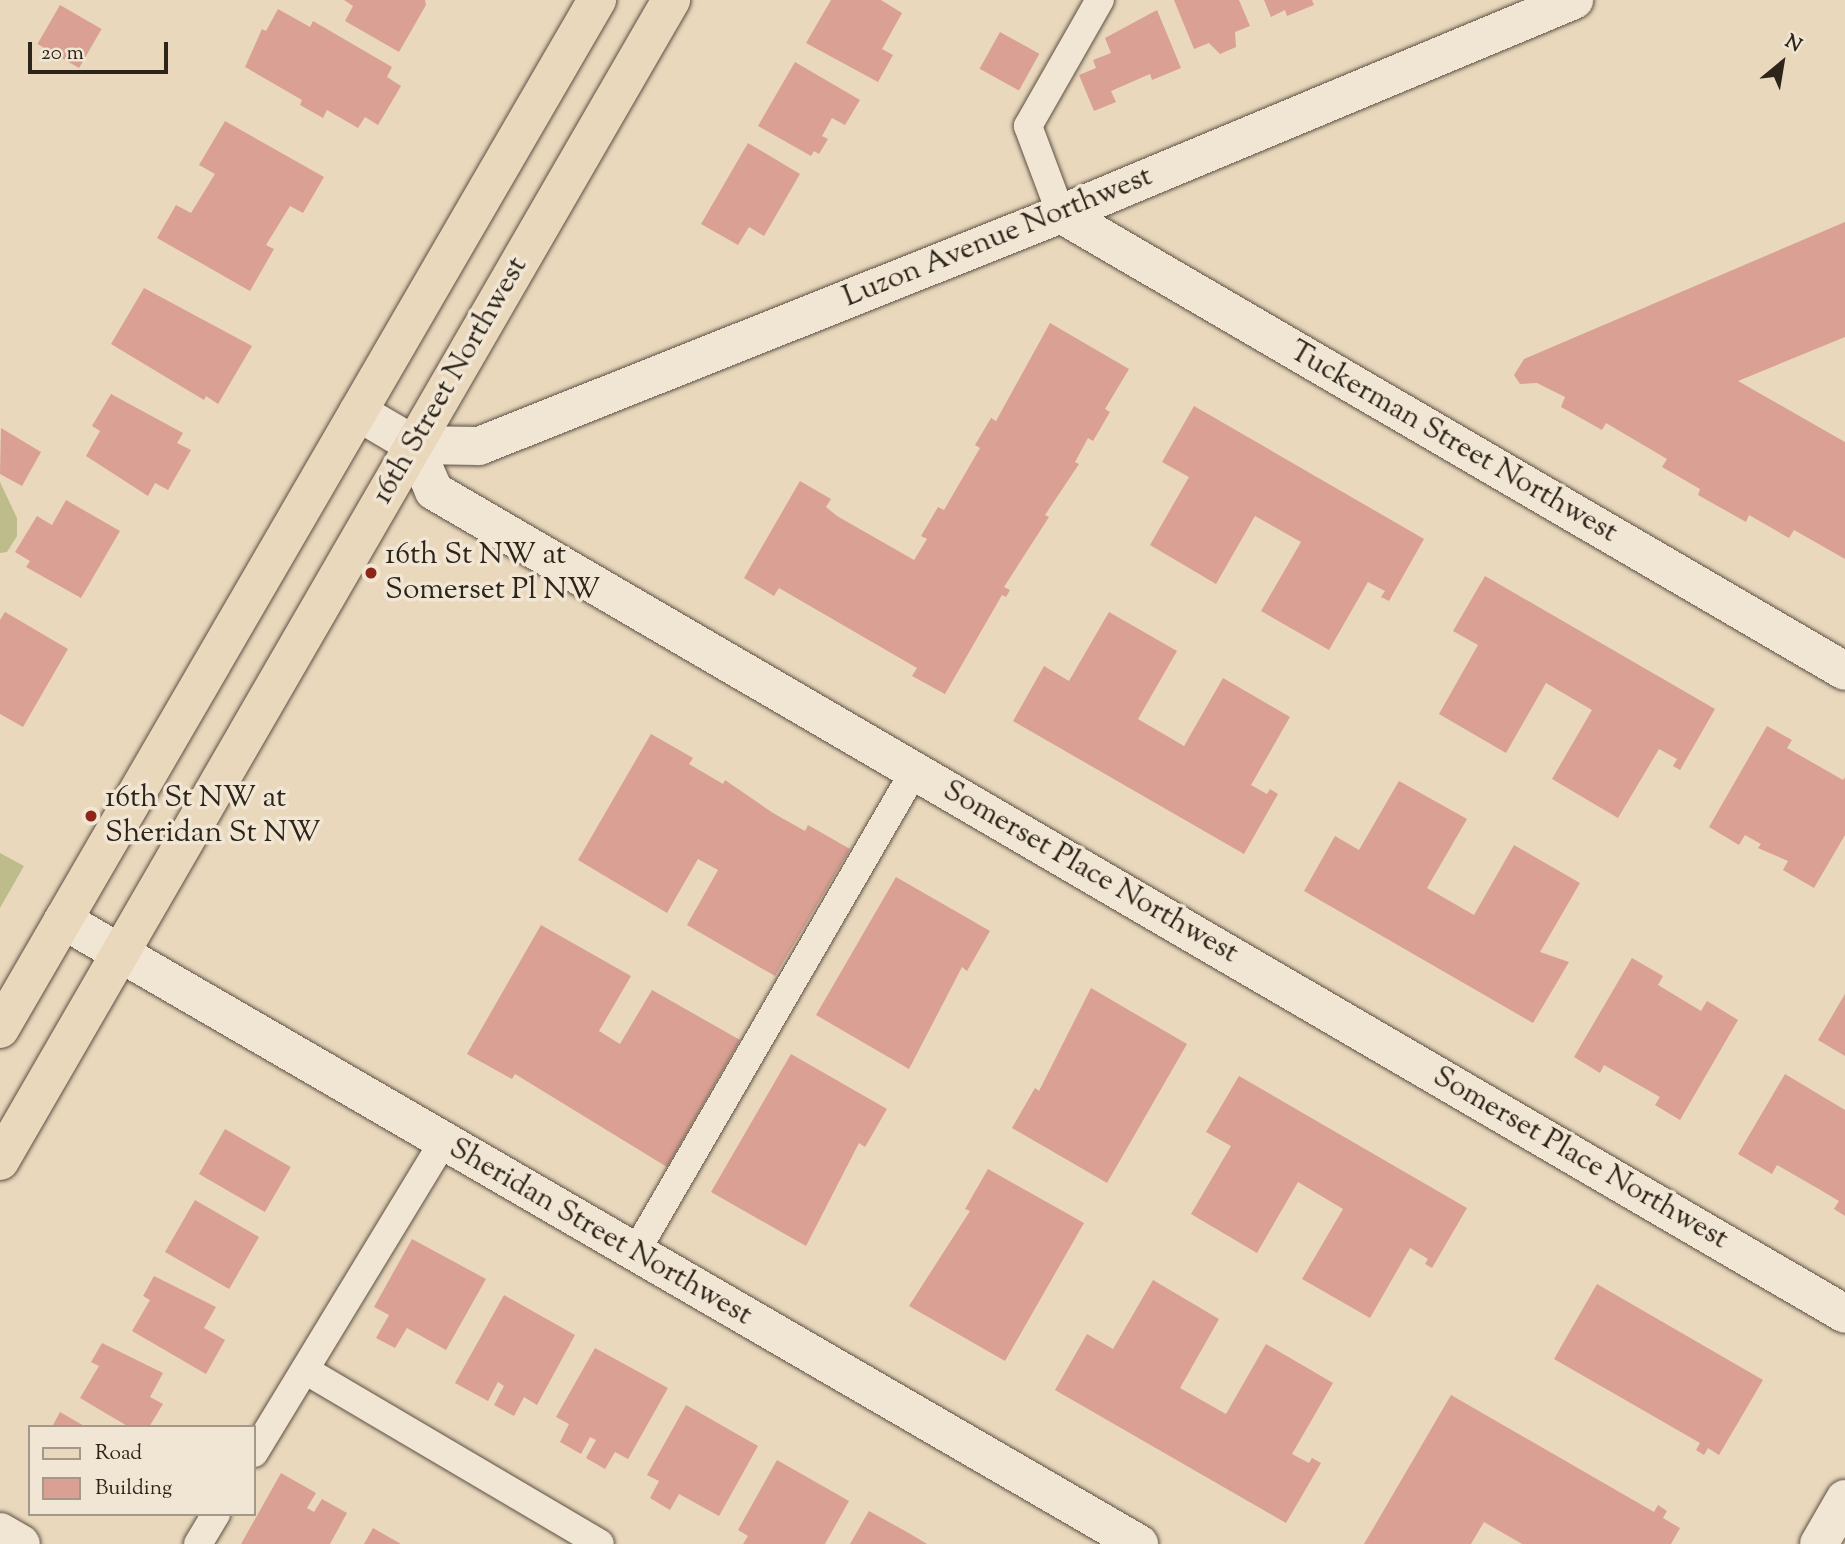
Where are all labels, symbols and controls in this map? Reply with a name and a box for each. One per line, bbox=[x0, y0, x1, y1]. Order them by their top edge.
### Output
scale bar bbox=[32, 28, 172, 72]
north arrow bbox=[1747, 28, 1817, 98]
text: N bbox=[1779, 29, 1806, 60]
text: 20 m bbox=[41, 39, 84, 69]
street label: Luzon Avenue Northwest bbox=[838, 159, 1158, 317]
street label: 16th Street Northwest bbox=[366, 251, 536, 511]
street label: Tuckerman Street Northwest bbox=[1282, 334, 1624, 552]
place label: 16th St NW at Somerset Pl NW bbox=[385, 538, 600, 608]
marker: 16th St NW at Somerset Pl NW bbox=[363, 565, 379, 581]
street label: Somerset Place Northwest bbox=[936, 774, 1244, 972]
place label: 16th St NW at Sheridan St NW bbox=[105, 781, 320, 852]
marker: 16th St NW at Sheridan St NW bbox=[83, 808, 99, 824]
street label: Somerset Place Northwest bbox=[1426, 1060, 1734, 1258]
street label: Sheridan Street Northwest bbox=[442, 1131, 758, 1335]
legend bbox=[28, 1425, 256, 1516]
text: Road bbox=[95, 1439, 142, 1469]
text: Building bbox=[95, 1474, 172, 1504]

